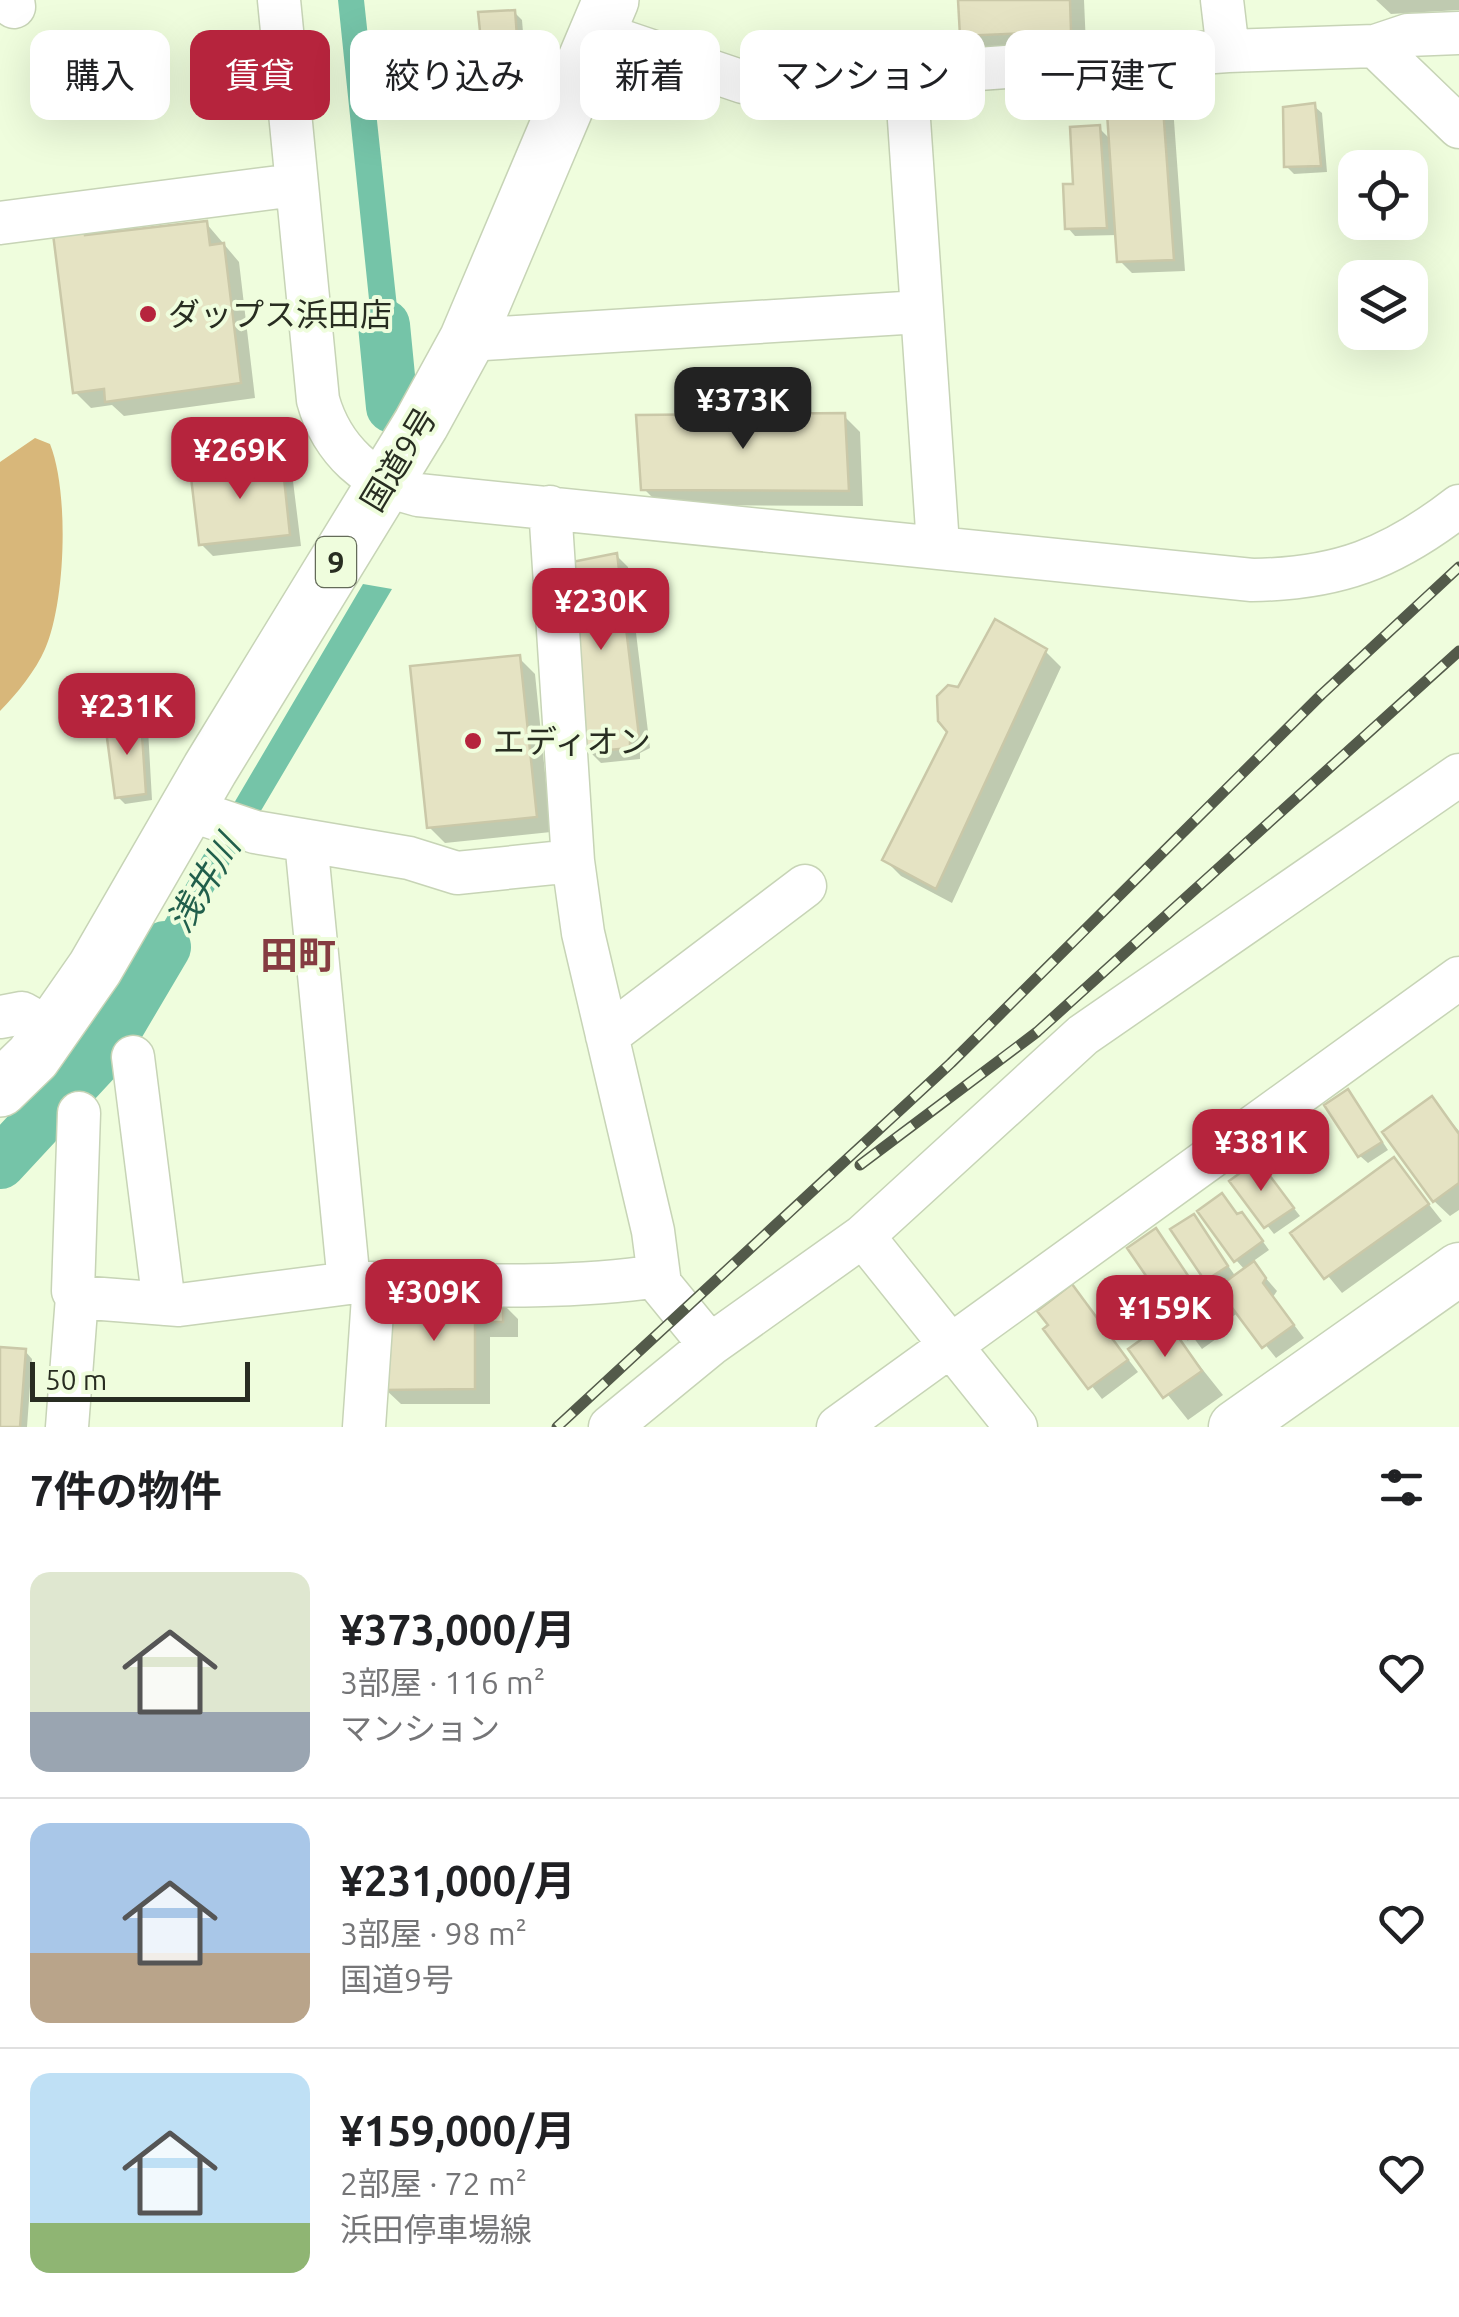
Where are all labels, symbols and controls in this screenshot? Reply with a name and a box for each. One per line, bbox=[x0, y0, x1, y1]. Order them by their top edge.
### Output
chip: 購入 bbox=[30, 30, 170, 120]
chip: 賃貸 bbox=[190, 30, 330, 120]
chip: 絞り込み bbox=[350, 30, 560, 120]
chip: 新着 bbox=[580, 30, 720, 120]
chip: マンション bbox=[740, 30, 985, 120]
chip: 一戸建て bbox=[1005, 30, 1215, 120]
map controls bbox=[1338, 150, 1428, 350]
button: locate bbox=[1338, 150, 1428, 240]
button: layers bbox=[1338, 260, 1428, 350]
place label: ダップス浜田店 bbox=[168, 296, 392, 332]
marker: ダップス浜田店 bbox=[137, 303, 159, 325]
pin: ¥373K bbox=[673, 367, 813, 452]
text: ¥373K bbox=[696, 381, 790, 417]
street label: 国道9号 bbox=[353, 401, 443, 517]
pin: ¥269K bbox=[170, 417, 310, 502]
text: ¥269K bbox=[193, 431, 287, 467]
road number: 9 bbox=[316, 537, 356, 587]
pin: ¥230K bbox=[531, 568, 671, 653]
text: ¥230K bbox=[554, 582, 648, 618]
pin: ¥231K bbox=[57, 673, 197, 758]
text: ¥231K bbox=[80, 687, 174, 723]
place label: エディオン bbox=[493, 723, 651, 759]
marker: エディオン bbox=[462, 730, 484, 752]
water label: 浅井川 bbox=[159, 824, 249, 938]
district label: 田町 bbox=[260, 934, 336, 976]
pin: ¥381K bbox=[1191, 1109, 1331, 1194]
text: ¥381K bbox=[1214, 1123, 1308, 1159]
pin: ¥309K bbox=[364, 1259, 504, 1344]
text: ¥309K bbox=[387, 1273, 481, 1309]
pin: ¥159K bbox=[1095, 1275, 1235, 1360]
text: ¥159K bbox=[1118, 1289, 1212, 1325]
scale bar bbox=[30, 1357, 250, 1402]
text: 50 m bbox=[45, 1364, 107, 1395]
icon: filters bbox=[1374, 1460, 1429, 1515]
text: 7件の物件 bbox=[30, 1467, 222, 1514]
text: ¥373,000/月 bbox=[340, 1606, 576, 1653]
icon: home bbox=[110, 1612, 230, 1732]
icon: heart bbox=[1374, 1645, 1429, 1700]
text: 3部屋 · 116 m² bbox=[340, 1664, 545, 1700]
text: マンション bbox=[340, 1710, 500, 1746]
text: ¥231,000/月 bbox=[340, 1857, 576, 1904]
icon: home bbox=[110, 1863, 230, 1983]
icon: heart bbox=[1374, 1896, 1429, 1951]
text: 3部屋 · 98 m² bbox=[340, 1915, 527, 1951]
text: 国道9号 bbox=[340, 1961, 454, 1997]
text: ¥159,000/月 bbox=[340, 2107, 576, 2154]
icon: home bbox=[110, 2113, 230, 2233]
icon: heart bbox=[1374, 2146, 1429, 2201]
text: 2部屋 · 72 m² bbox=[340, 2165, 527, 2201]
text: 浜田停車場線 bbox=[340, 2211, 532, 2247]

